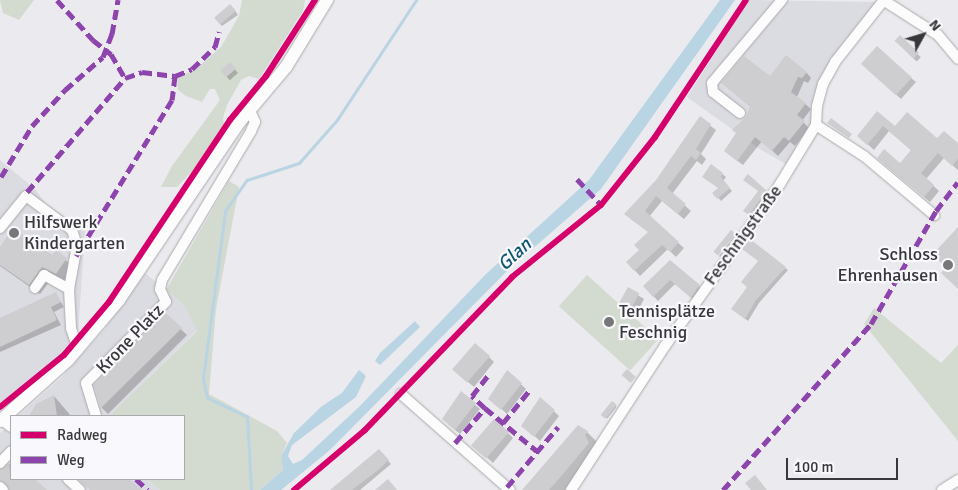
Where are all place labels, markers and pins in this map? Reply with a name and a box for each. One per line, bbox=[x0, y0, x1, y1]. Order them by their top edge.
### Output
place label: Hilfswerk Kindergarten bbox=[24, 212, 125, 254]
marker: Hilfswerk Kindergarten bbox=[8, 227, 20, 239]
place label: Schloss Ehrenhausen bbox=[837, 244, 938, 286]
marker: Schloss Ehrenhausen bbox=[942, 259, 954, 271]
place label: Tennisplätze Feschnig bbox=[619, 301, 715, 344]
marker: Tennisplätze Feschnig bbox=[603, 316, 615, 328]

